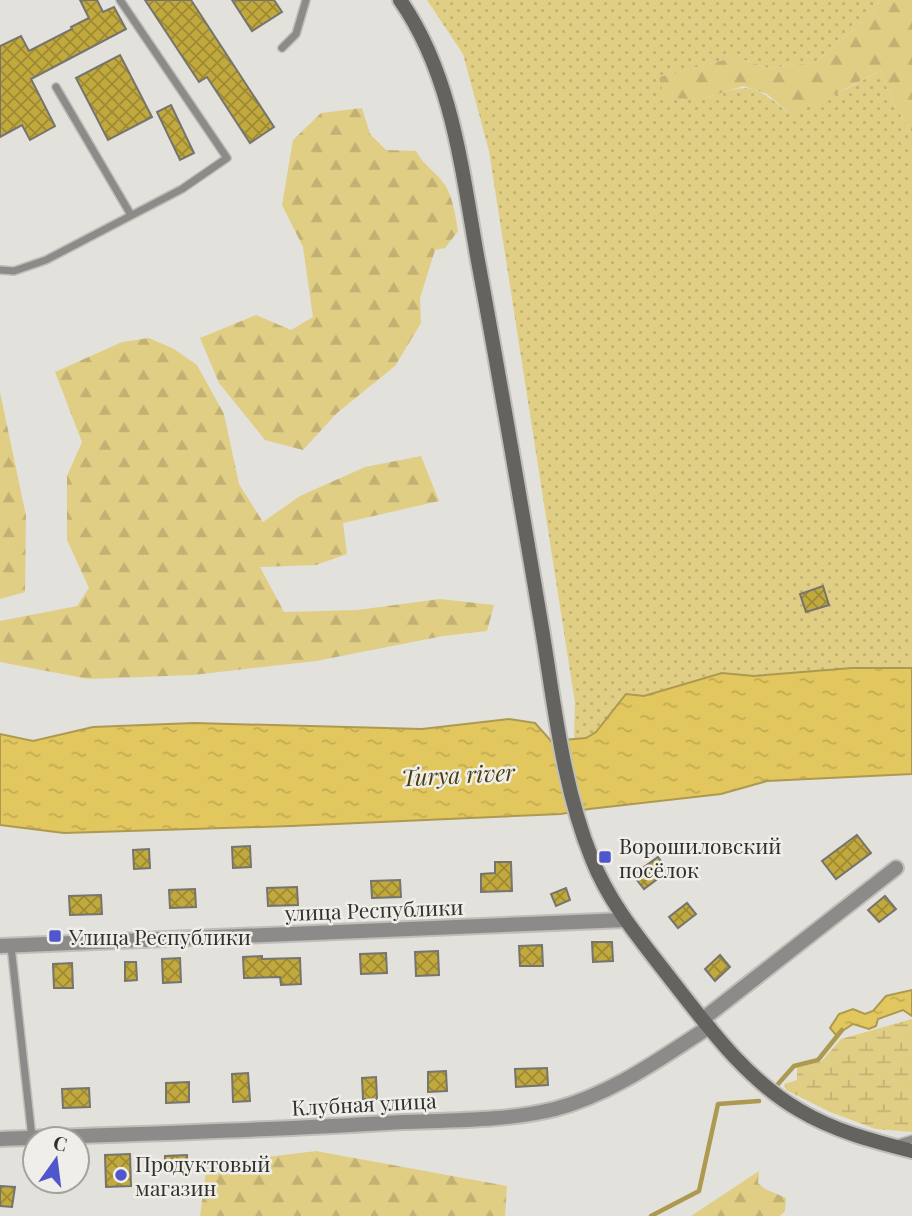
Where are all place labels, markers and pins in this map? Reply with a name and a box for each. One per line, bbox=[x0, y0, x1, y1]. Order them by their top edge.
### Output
place label: Ворошиловский посёлок bbox=[619, 831, 781, 883]
marker: Ворошиловский посёлок bbox=[597, 849, 613, 865]
place label: Улица Республики bbox=[68, 922, 251, 950]
marker: Улица Республики bbox=[47, 928, 63, 944]
place label: Продуктовый магазин bbox=[135, 1149, 270, 1201]
marker: Продуктовый магазин bbox=[113, 1167, 129, 1183]

